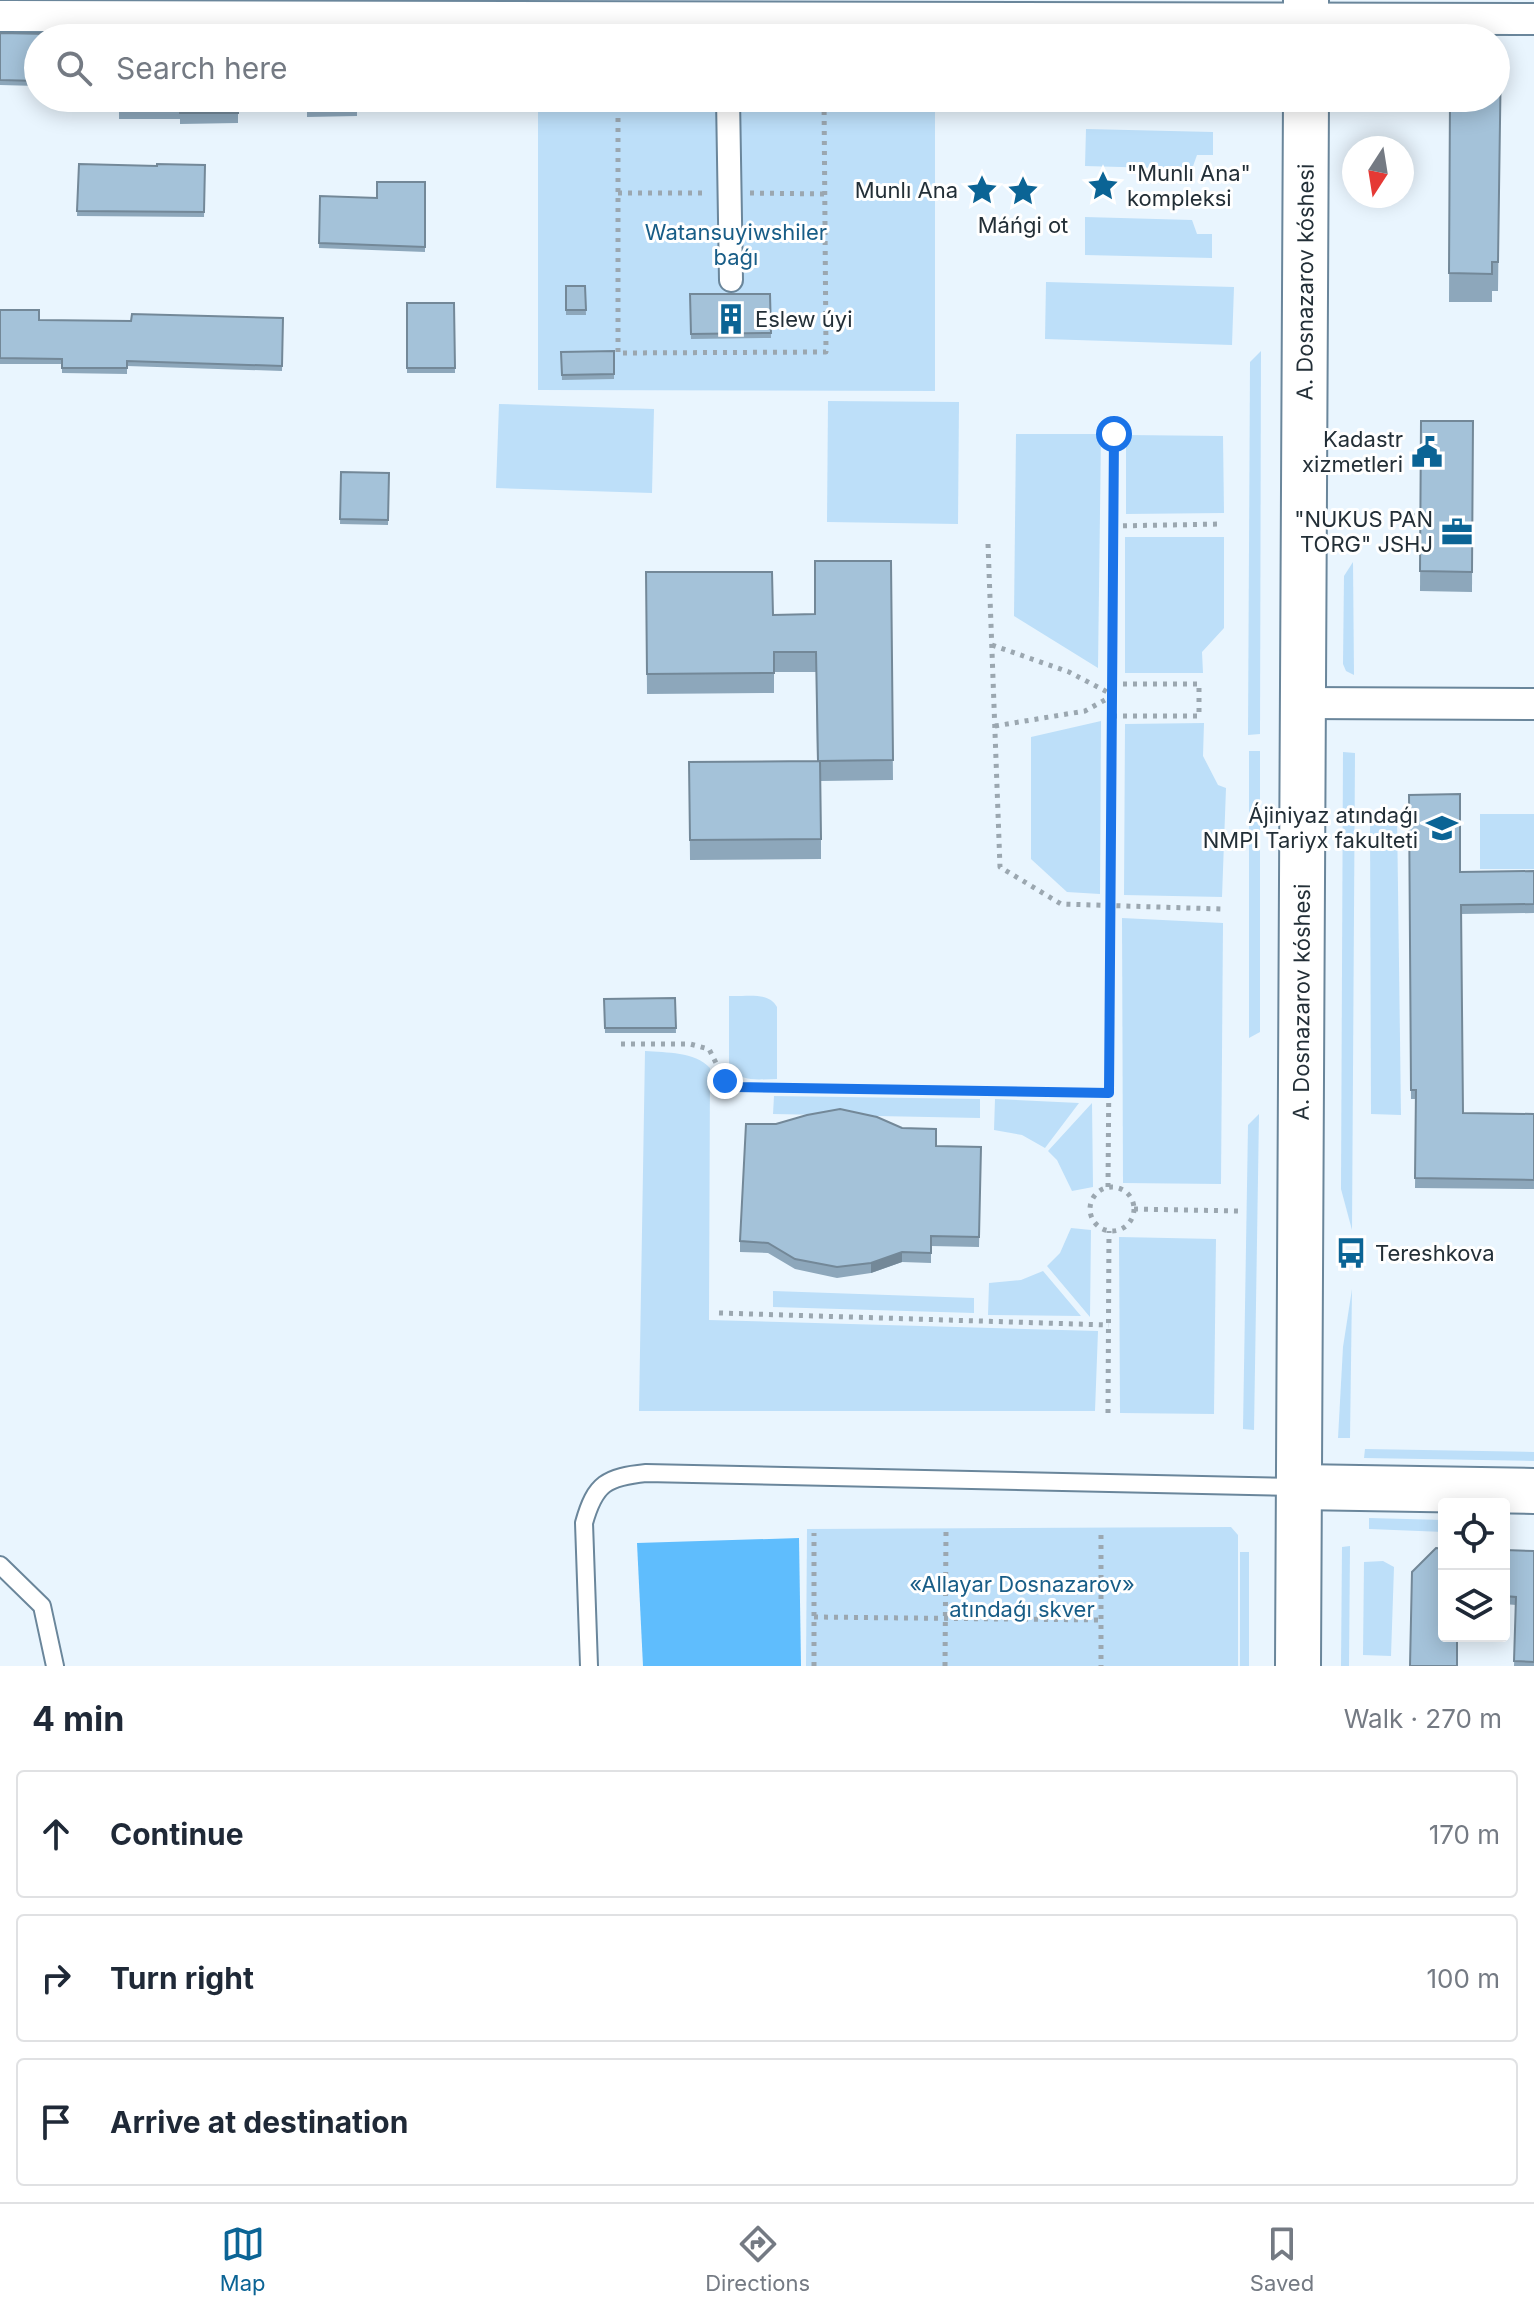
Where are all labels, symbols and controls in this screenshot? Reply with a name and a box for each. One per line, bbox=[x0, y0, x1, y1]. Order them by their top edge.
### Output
search box bbox=[24, 24, 1510, 112]
icon: search bbox=[52, 46, 96, 90]
text: Search here bbox=[116, 50, 288, 86]
north arrow bbox=[1342, 136, 1414, 208]
place label: "Munlı Ana" kompleksi bbox=[1127, 160, 1251, 211]
street label: A. Dosnazarov kóshesi bbox=[1291, 164, 1319, 400]
place icon: "Munlı Ana" kompleksi bbox=[1086, 169, 1120, 203]
place icon: Munlı Ana bbox=[965, 173, 999, 207]
place icon: Máńgi ot bbox=[1006, 174, 1040, 208]
place label: Munlı Ana bbox=[855, 177, 958, 203]
place label: Máńgi ot bbox=[978, 212, 1068, 238]
park label: Watansuyiwshiler baǵı bbox=[645, 219, 827, 270]
building icon: Eslew úyi bbox=[714, 302, 748, 336]
place label: Eslew úyi bbox=[755, 306, 853, 332]
route start bbox=[1096, 416, 1132, 452]
place label: Kadastr xizmetleri bbox=[1302, 426, 1403, 477]
public building icon: Kadastr xizmetleri bbox=[1410, 435, 1444, 469]
place label: "NUKUS PAN TORG" JSHJ bbox=[1294, 506, 1433, 557]
office icon: "NUKUS PAN TORG" JSHJ bbox=[1440, 515, 1474, 549]
place label: Ájiniyaz atındaǵı NMPI Tariyx fakulteti bbox=[1203, 802, 1418, 853]
school or university icon: Ájiniyaz atındaǵı NMPI Tariyx fakulteti bbox=[1425, 811, 1459, 845]
street label: A. Dosnazarov kóshesi bbox=[1288, 884, 1315, 1120]
route end bbox=[707, 1063, 743, 1099]
bus stop icon: Tereshkova bbox=[1334, 1236, 1368, 1270]
place label: Tereshkova bbox=[1375, 1240, 1495, 1266]
map controls bbox=[1438, 1498, 1510, 1642]
button: locate bbox=[1438, 1498, 1510, 1570]
button: layers bbox=[1438, 1570, 1510, 1642]
park label: «Allayar Dosnazarov» atındaǵı skver bbox=[909, 1571, 1135, 1622]
text: 4 min bbox=[32, 1698, 124, 1739]
text: Walk · 270 m bbox=[1344, 1703, 1502, 1734]
icon: ahead bbox=[34, 1812, 78, 1856]
text: Continue bbox=[110, 1816, 244, 1852]
text: 170 m bbox=[1429, 1819, 1500, 1850]
icon: right bbox=[34, 1956, 78, 2000]
text: Turn right bbox=[110, 1960, 254, 1996]
text: 100 m bbox=[1427, 1963, 1500, 1994]
icon: arrive bbox=[34, 2100, 78, 2144]
text: Arrive at destination bbox=[110, 2104, 408, 2140]
tab: Map bbox=[220, 2222, 266, 2296]
tab: Directions bbox=[705, 2222, 810, 2296]
tab: Saved bbox=[1250, 2222, 1314, 2296]

